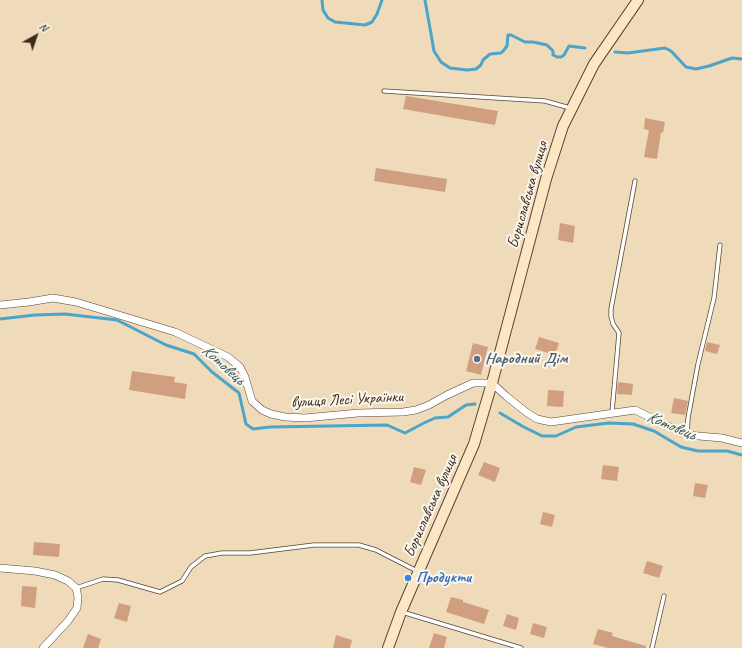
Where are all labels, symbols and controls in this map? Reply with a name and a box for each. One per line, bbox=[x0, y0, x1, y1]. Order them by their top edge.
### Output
north arrow bbox=[16, 16, 56, 56]
text: N bbox=[37, 19, 51, 34]
street label: Бориславська вулиця bbox=[504, 139, 552, 251]
water label: Котовець bbox=[197, 340, 249, 390]
place label: Народний Дім bbox=[485, 349, 567, 369]
marker: Народний Дім bbox=[472, 354, 482, 364]
street label: вулиця Лесі Українки bbox=[290, 387, 404, 413]
water label: Котовець bbox=[644, 407, 698, 445]
street label: Бориславська вулиця bbox=[400, 452, 462, 560]
place label: Продукти bbox=[416, 568, 471, 588]
marker: Продукти bbox=[403, 573, 413, 583]

